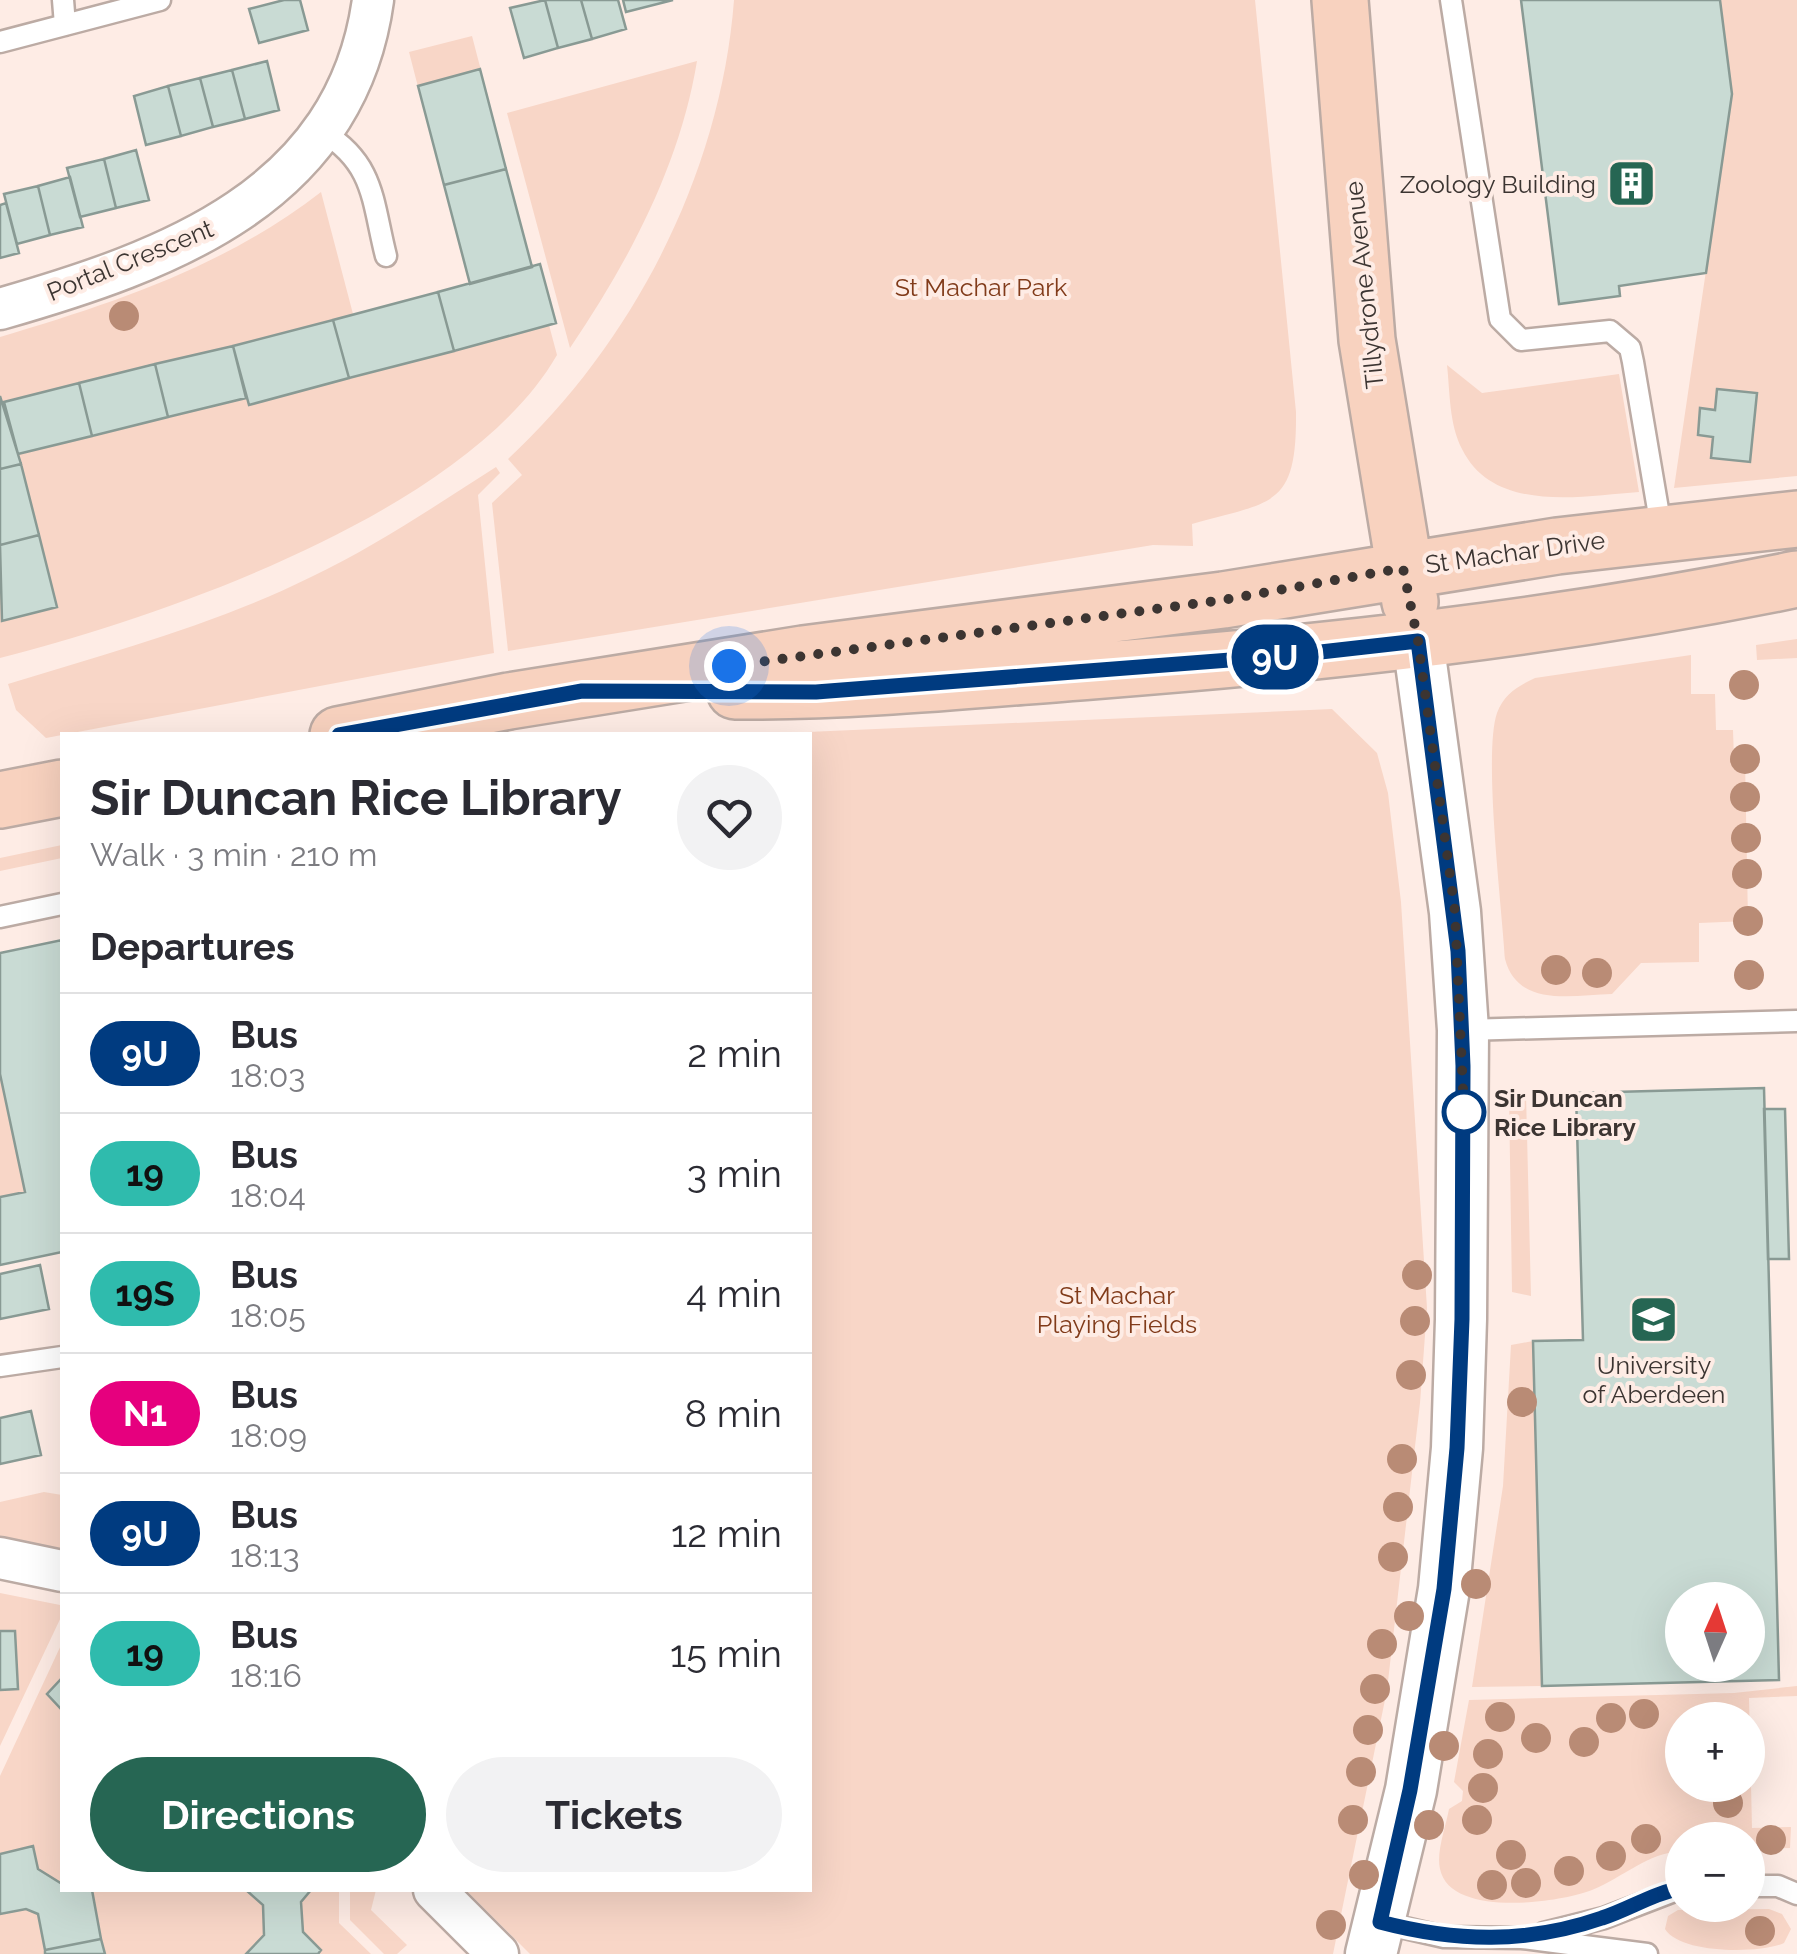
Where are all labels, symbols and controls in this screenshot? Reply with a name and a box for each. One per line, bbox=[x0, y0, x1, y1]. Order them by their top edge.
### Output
building icon: Zoology Building bbox=[1605, 158, 1657, 210]
place label: Zoology Building bbox=[1400, 169, 1596, 199]
street label: Tillydrone Avenue bbox=[1338, 180, 1390, 390]
street label: Portal Crescent bbox=[42, 213, 218, 307]
park label: St Machar Park bbox=[895, 272, 1068, 302]
street label: St Machar Drive bbox=[1423, 525, 1607, 579]
line badge: 9U bbox=[1230, 624, 1320, 690]
text: 9U bbox=[1252, 637, 1298, 678]
your location bbox=[704, 641, 754, 691]
button: heart bbox=[677, 765, 782, 870]
text: Sir Duncan Rice Library bbox=[90, 770, 622, 826]
text: Walk · 3 min · 210 m bbox=[90, 836, 377, 873]
text: Departures bbox=[90, 924, 295, 969]
text: Bus bbox=[230, 1012, 298, 1057]
text: 2 min bbox=[687, 1031, 782, 1076]
text: 9U bbox=[122, 1033, 168, 1074]
text: 18:03 bbox=[230, 1057, 305, 1094]
place label: Sir Duncan Rice Library bbox=[1494, 1083, 1636, 1142]
marker: Sir Duncan Rice Library bbox=[1443, 1091, 1485, 1133]
text: Bus bbox=[230, 1132, 298, 1177]
text: 3 min bbox=[687, 1151, 782, 1196]
text: 19 bbox=[126, 1153, 164, 1194]
text: 18:04 bbox=[230, 1177, 306, 1214]
text: Bus bbox=[230, 1252, 298, 1297]
text: 4 min bbox=[686, 1271, 782, 1316]
text: 19S bbox=[115, 1273, 175, 1314]
park label: St Machar Playing Fields bbox=[1037, 1280, 1197, 1339]
school or university icon: University of Aberdeen bbox=[1628, 1293, 1680, 1345]
text: 18:05 bbox=[230, 1297, 306, 1334]
place label: University of Aberdeen bbox=[1583, 1350, 1725, 1409]
text: Bus bbox=[230, 1372, 298, 1417]
text: 8 min bbox=[684, 1391, 782, 1436]
text: N1 bbox=[123, 1393, 167, 1434]
text: 18:09 bbox=[230, 1417, 307, 1454]
text: Bus bbox=[230, 1492, 298, 1537]
text: 12 min bbox=[671, 1511, 782, 1556]
text: 9U bbox=[122, 1513, 168, 1554]
text: 18:13 bbox=[230, 1537, 299, 1574]
north arrow bbox=[1665, 1582, 1765, 1682]
map controls bbox=[1665, 1582, 1765, 1922]
text: Bus bbox=[230, 1612, 298, 1657]
text: 15 min bbox=[670, 1631, 782, 1676]
text: 19 bbox=[126, 1633, 164, 1674]
text: 18:16 bbox=[230, 1657, 302, 1694]
button: + bbox=[1665, 1702, 1765, 1802]
button: Directions bbox=[90, 1757, 426, 1872]
button: Tickets bbox=[446, 1757, 782, 1872]
button: − bbox=[1665, 1822, 1765, 1922]

